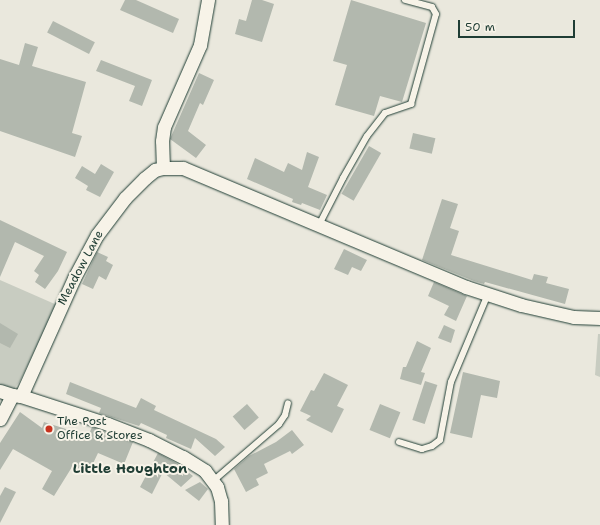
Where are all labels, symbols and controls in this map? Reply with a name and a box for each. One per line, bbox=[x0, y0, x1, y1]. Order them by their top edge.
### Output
scale bar bbox=[460, 12, 577, 38]
text: 50 m bbox=[465, 19, 495, 35]
street label: Meadow Lane bbox=[55, 228, 107, 308]
place label: The Post Office & Stores bbox=[57, 415, 143, 443]
marker: The Post Office & Stores bbox=[44, 424, 54, 434]
district label: Little Houghton bbox=[73, 460, 187, 476]

